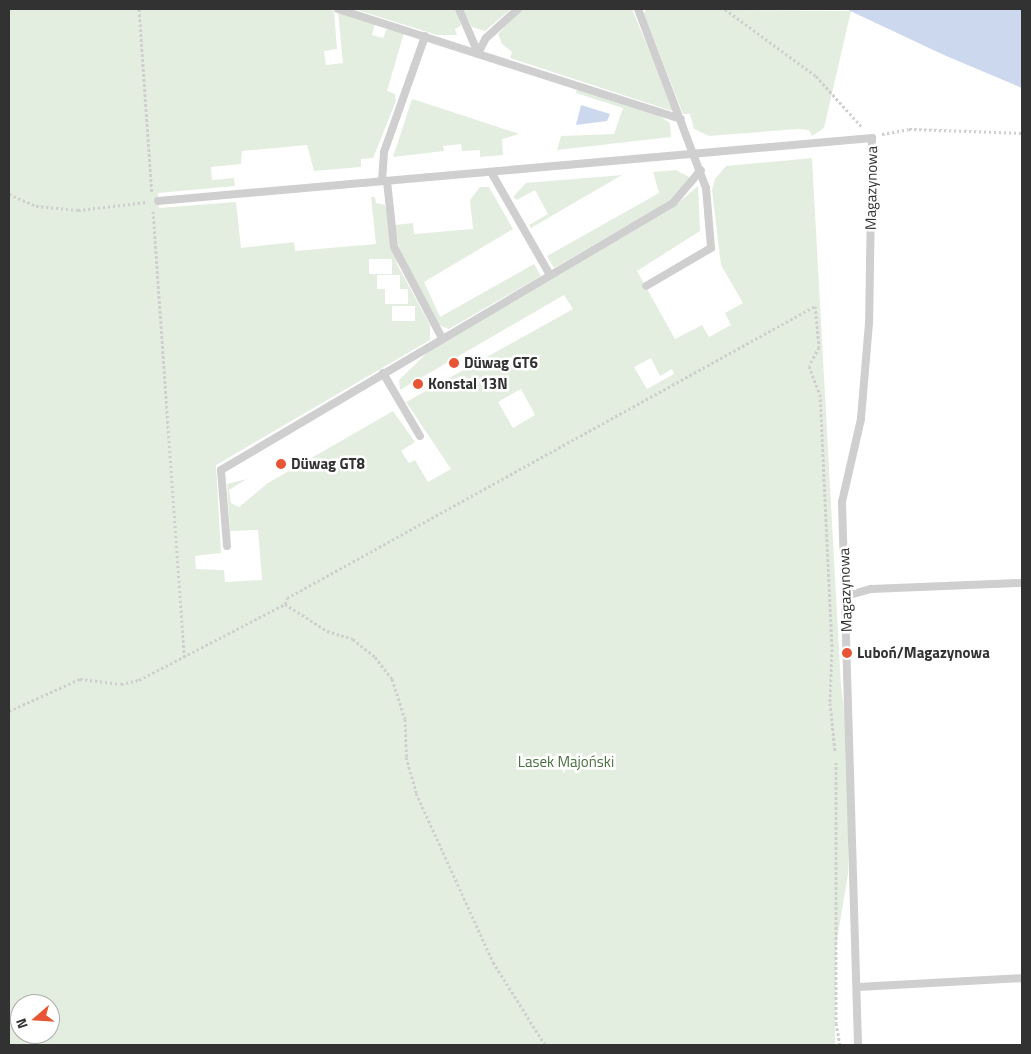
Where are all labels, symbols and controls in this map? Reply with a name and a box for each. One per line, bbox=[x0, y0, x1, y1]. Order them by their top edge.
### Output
street label: Magazynowa bbox=[861, 146, 881, 230]
place label: Düwag GT6 bbox=[464, 354, 538, 372]
marker: Düwag GT6 bbox=[448, 357, 460, 369]
place label: Konstal 13N bbox=[428, 375, 508, 393]
marker: Konstal 13N bbox=[412, 378, 424, 390]
place label: Düwag GT8 bbox=[291, 455, 365, 473]
marker: Düwag GT8 bbox=[275, 458, 287, 470]
street label: Magazynowa bbox=[835, 548, 855, 632]
place label: Luboń/Magazynowa bbox=[857, 644, 990, 662]
marker: Luboń/Magazynowa bbox=[841, 647, 853, 659]
park label: Lasek Majoński bbox=[518, 753, 614, 771]
north arrow bbox=[10, 994, 60, 1044]
text: N bbox=[10, 1016, 33, 1032]

